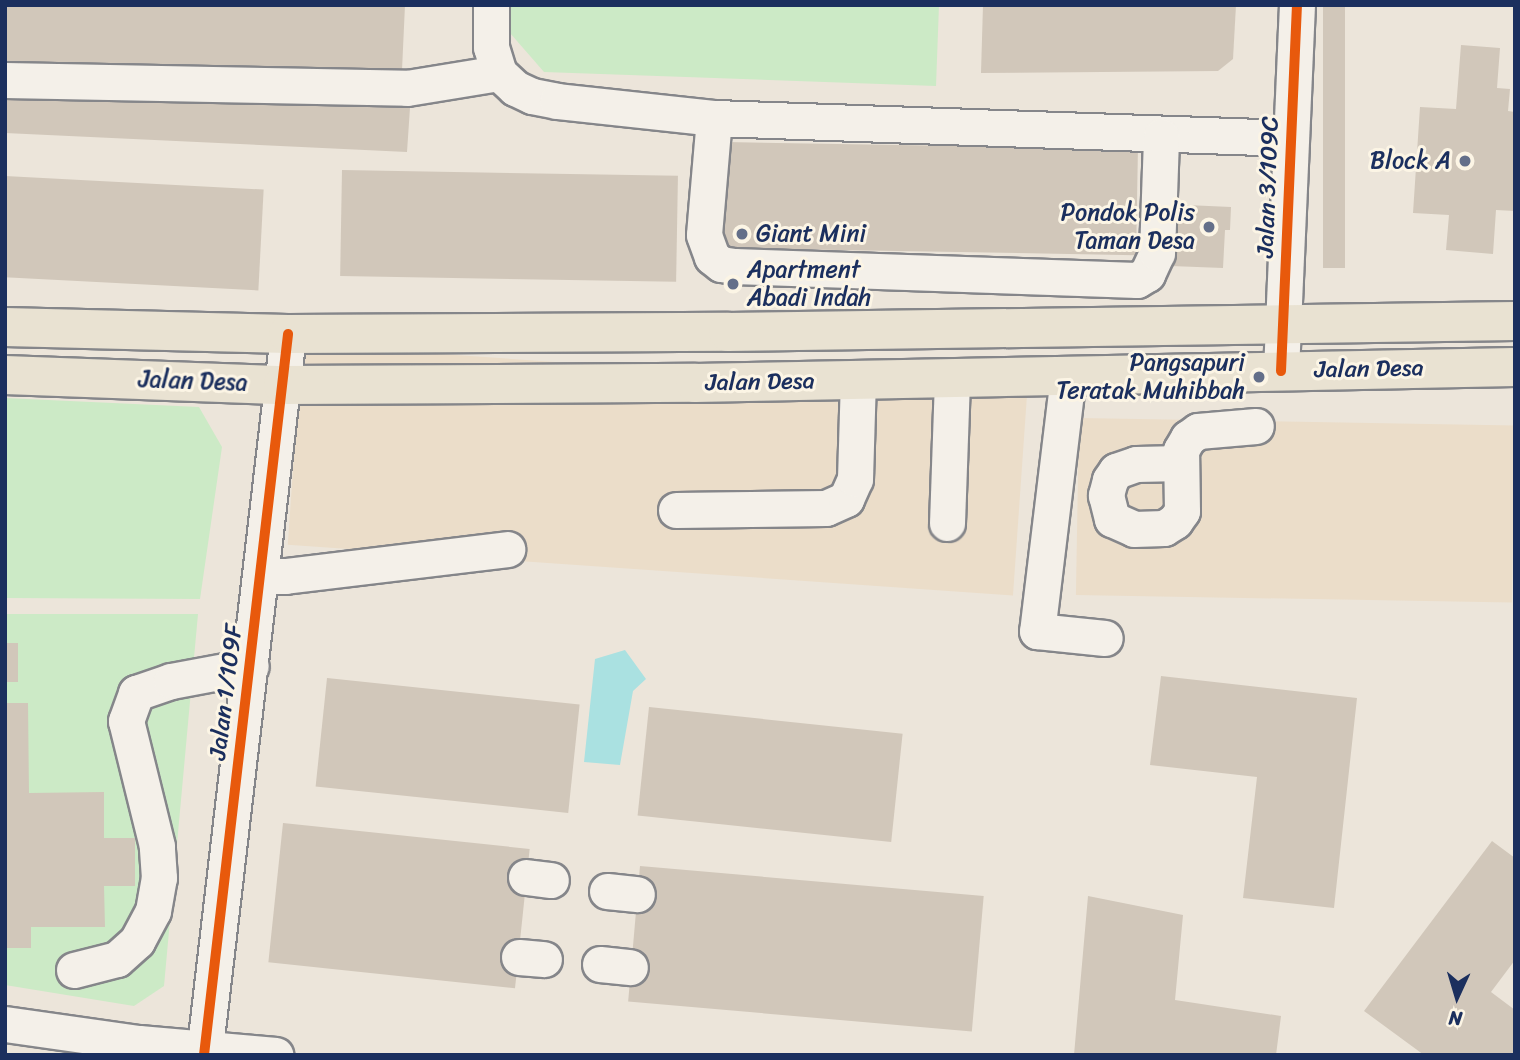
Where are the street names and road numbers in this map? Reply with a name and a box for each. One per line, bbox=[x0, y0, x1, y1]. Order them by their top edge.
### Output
street label: Jalan 3/109C bbox=[1251, 116, 1285, 258]
street label: Jalan Desa bbox=[1313, 354, 1425, 384]
street label: Jalan Desa bbox=[137, 365, 249, 397]
street label: Jalan Desa bbox=[704, 367, 816, 397]
street label: Jalan 1/109F bbox=[203, 622, 249, 762]

